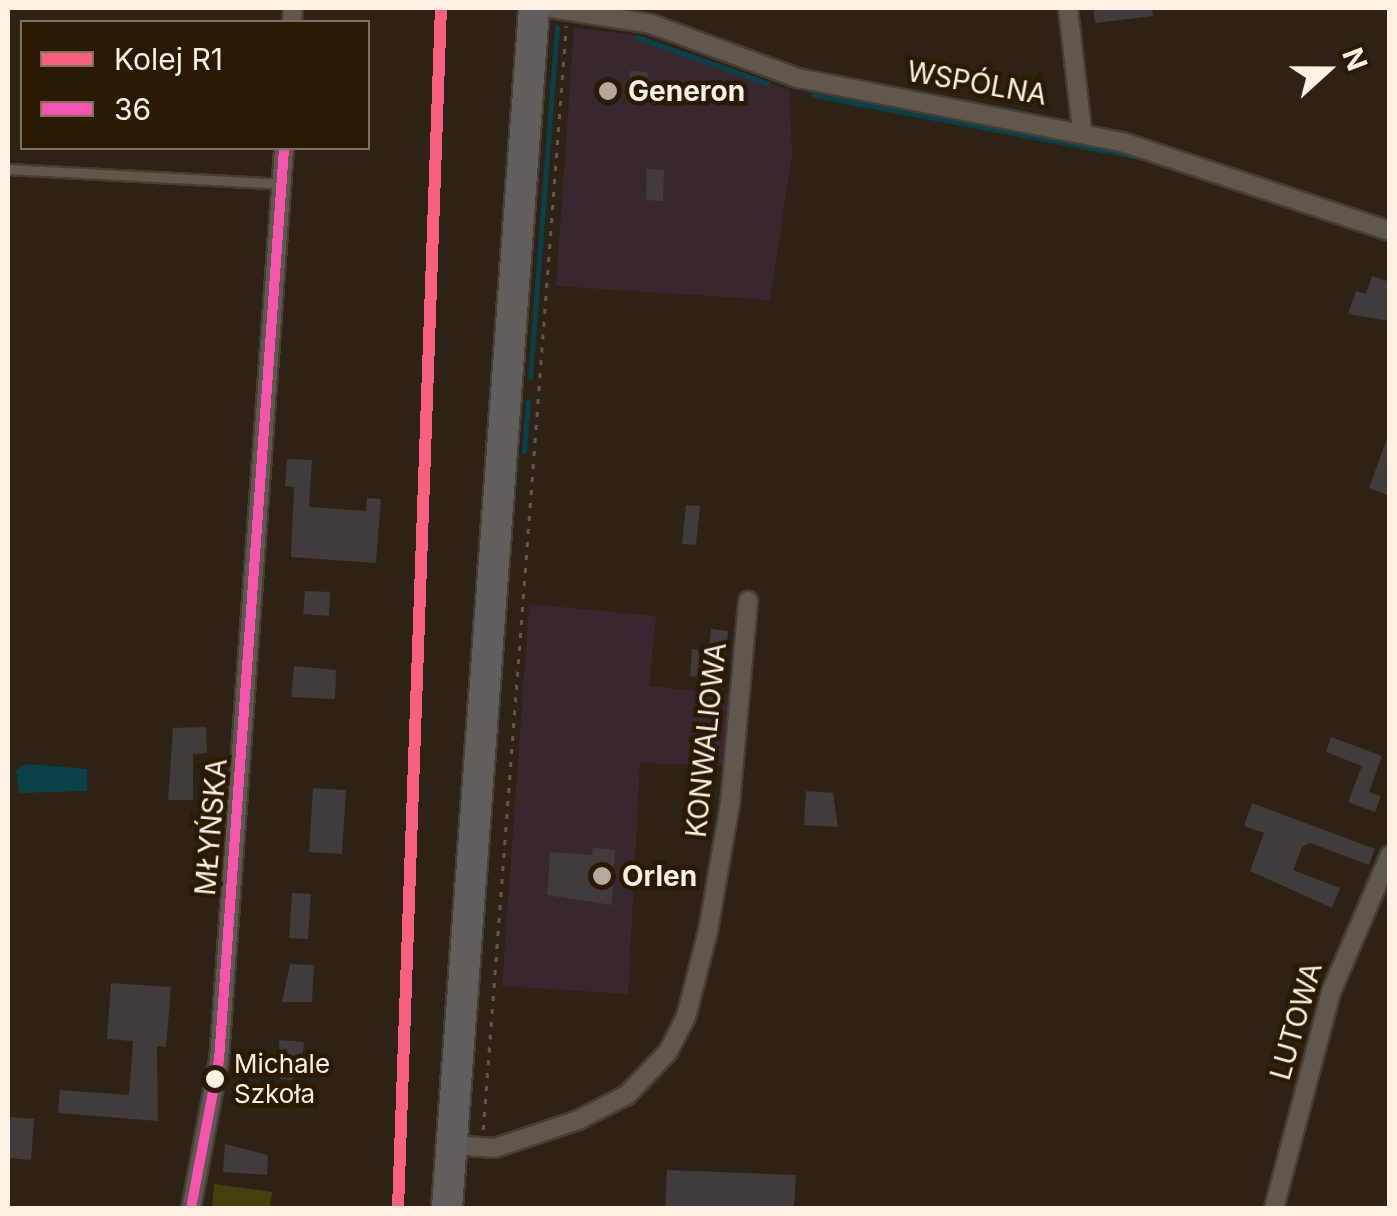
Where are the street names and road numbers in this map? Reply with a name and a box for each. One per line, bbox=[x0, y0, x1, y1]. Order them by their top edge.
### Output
street label: WSPÓLNA bbox=[905, 54, 1049, 112]
street label: KONWALIOWA bbox=[679, 641, 733, 839]
street label: MŁYŃSKA bbox=[188, 757, 234, 897]
street label: LUTOWA bbox=[1263, 958, 1329, 1084]

